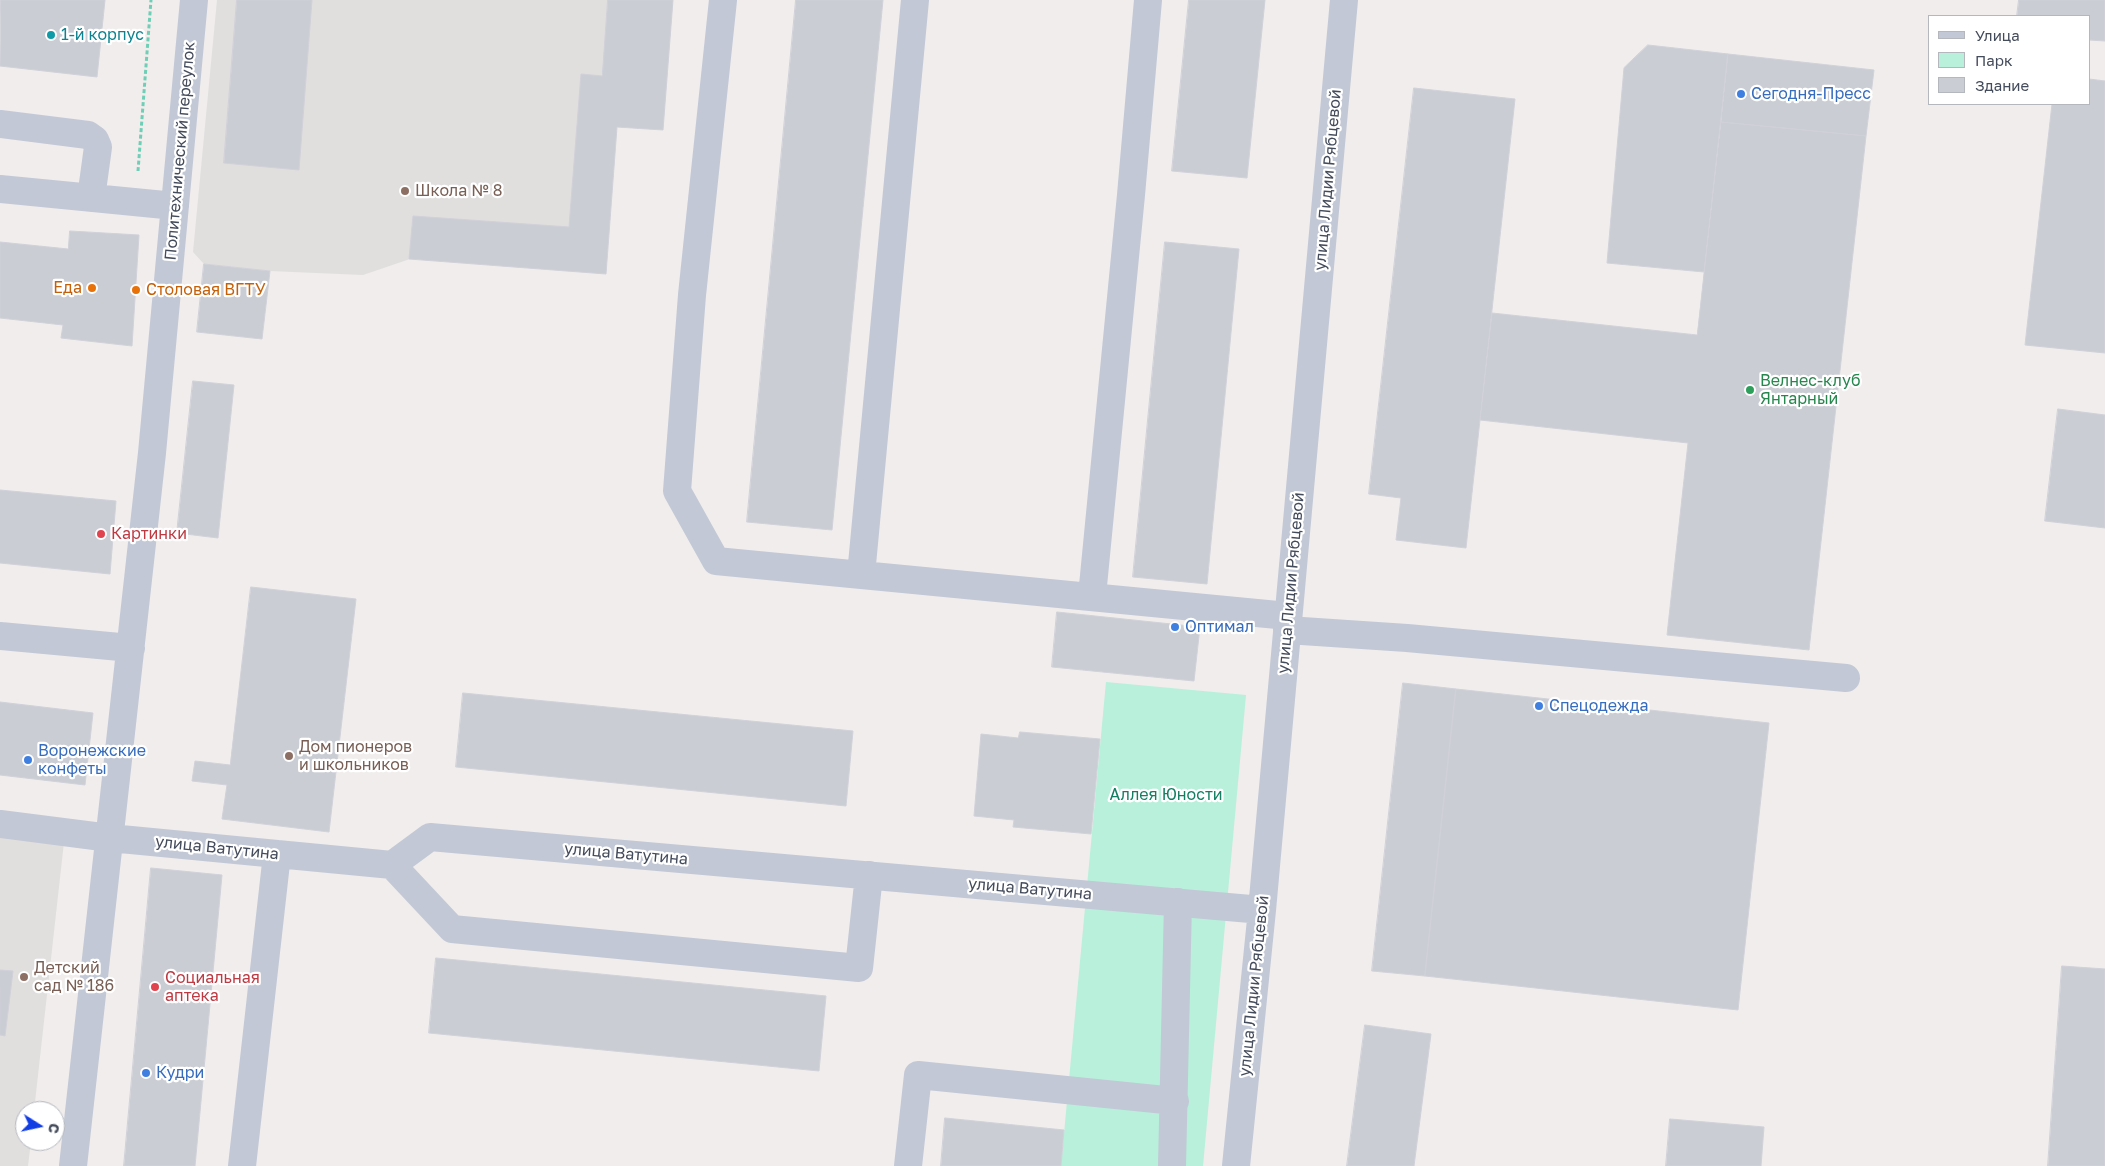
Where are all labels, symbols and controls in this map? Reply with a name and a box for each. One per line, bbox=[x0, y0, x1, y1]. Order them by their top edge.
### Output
legend bbox=[1928, 15, 2090, 105]
place label: 1-й корпус bbox=[61, 25, 144, 45]
text: Улица bbox=[1975, 26, 2020, 44]
marker: 1-й корпус bbox=[45, 29, 57, 41]
street label: Политехнический переулок bbox=[161, 41, 199, 261]
text: Парк bbox=[1975, 51, 2013, 69]
text: Здание bbox=[1975, 76, 2029, 94]
place label: Сегодня-Пресс bbox=[1751, 84, 1871, 104]
marker: Сегодня-Пресс bbox=[1735, 88, 1747, 100]
street label: улица Лидии Рябцевой bbox=[1311, 89, 1345, 271]
place label: Школа № 8 bbox=[415, 181, 503, 201]
marker: Школа № 8 bbox=[399, 185, 411, 197]
place label: Еда bbox=[53, 278, 82, 298]
place label: Столовая ВГТУ bbox=[146, 280, 266, 300]
marker: Еда bbox=[86, 282, 98, 294]
marker: Столовая ВГТУ bbox=[130, 284, 142, 296]
place label: Велнес-клуб Янтарный bbox=[1760, 371, 1860, 409]
marker: Велнес-клуб Янтарный bbox=[1744, 384, 1756, 396]
street label: улица Лидии Рябцевой bbox=[1274, 492, 1308, 674]
place label: Картинки bbox=[111, 524, 187, 544]
marker: Картинки bbox=[95, 528, 107, 540]
place label: Оптимал bbox=[1185, 617, 1254, 637]
marker: Оптимал bbox=[1169, 621, 1181, 633]
place label: Спецодежда bbox=[1549, 696, 1649, 716]
marker: Спецодежда bbox=[1533, 700, 1545, 712]
place label: Дом пионеров и школьников bbox=[299, 737, 412, 775]
place label: Воронежские конфеты bbox=[38, 741, 146, 779]
marker: Дом пионеров и школьников bbox=[283, 750, 295, 762]
marker: Воронежские конфеты bbox=[22, 754, 34, 766]
park label: Аллея Юности bbox=[1109, 785, 1223, 805]
street label: улица Ватутина bbox=[154, 832, 280, 864]
street label: улица Ватутина bbox=[563, 839, 689, 869]
street label: улица Ватутина bbox=[967, 874, 1093, 904]
street label: улица Лидии Рябцевой bbox=[1235, 894, 1273, 1078]
place label: Детский сад № 186 bbox=[34, 958, 114, 996]
place label: Социальная аптека bbox=[165, 968, 260, 1006]
marker: Детский сад № 186 bbox=[18, 971, 30, 983]
marker: Социальная аптека bbox=[149, 981, 161, 993]
place label: Кудри bbox=[156, 1063, 204, 1083]
marker: Кудри bbox=[140, 1067, 152, 1079]
north arrow bbox=[15, 1101, 65, 1151]
text: С bbox=[45, 1122, 64, 1135]

